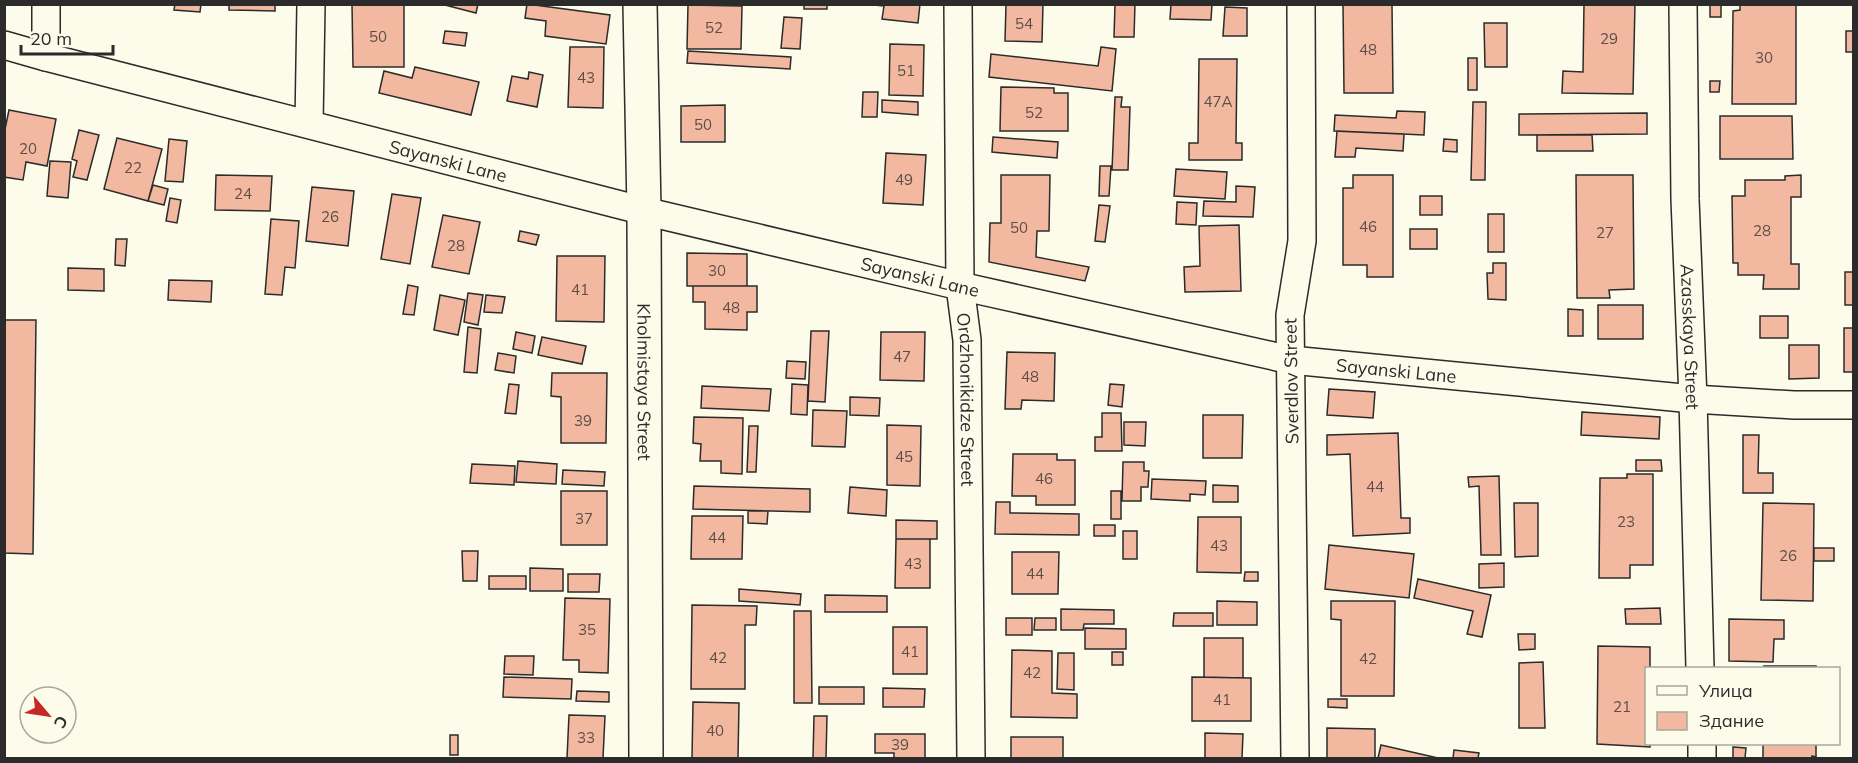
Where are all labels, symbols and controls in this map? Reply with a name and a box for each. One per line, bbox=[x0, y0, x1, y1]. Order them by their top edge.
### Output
house number: 54 bbox=[1015, 14, 1033, 33]
scale bar bbox=[21, 18, 112, 56]
house number: 52 bbox=[705, 18, 723, 37]
text: 20 m bbox=[30, 27, 72, 50]
house number: 50 bbox=[369, 27, 387, 46]
house number: 29 bbox=[1600, 29, 1618, 48]
house number: 48 bbox=[1359, 40, 1377, 59]
house number: 30 bbox=[1755, 48, 1773, 67]
house number: 51 bbox=[897, 61, 915, 80]
house number: 43 bbox=[577, 68, 595, 87]
house number: 47А bbox=[1203, 92, 1233, 111]
house number: 52 bbox=[1025, 103, 1043, 122]
house number: 50 bbox=[694, 115, 712, 134]
street label: Sayanski Lane bbox=[387, 134, 510, 187]
house number: 20 bbox=[19, 139, 37, 158]
house number: 22 bbox=[124, 158, 142, 177]
house number: 49 bbox=[895, 170, 913, 189]
house number: 24 bbox=[234, 184, 252, 203]
house number: 26 bbox=[321, 207, 339, 226]
house number: 46 bbox=[1359, 217, 1377, 236]
house number: 50 bbox=[1010, 218, 1028, 237]
house number: 28 bbox=[1753, 221, 1771, 240]
house number: 27 bbox=[1596, 223, 1614, 242]
house number: 28 bbox=[447, 236, 465, 255]
street label: Sayanski Lane bbox=[859, 251, 982, 301]
house number: 30 bbox=[708, 261, 726, 280]
street label: Azasskaya Street bbox=[1676, 264, 1705, 410]
house number: 41 bbox=[571, 280, 589, 299]
house number: 48 bbox=[722, 298, 740, 317]
street label: Kholmistaya Street bbox=[633, 303, 656, 461]
street label: Ordzhonikidze Street bbox=[952, 311, 980, 487]
street label: Sverdlov Street bbox=[1278, 318, 1304, 444]
house number: 47 bbox=[893, 347, 911, 366]
street label: Sayanski Lane bbox=[1335, 353, 1458, 388]
house number: 48 bbox=[1021, 367, 1039, 386]
house number: 39 bbox=[574, 411, 592, 430]
house number: 45 bbox=[895, 447, 913, 466]
house number: 46 bbox=[1035, 469, 1053, 488]
house number: 44 bbox=[1366, 477, 1384, 496]
house number: 37 bbox=[575, 509, 593, 528]
house number: 23 bbox=[1617, 512, 1635, 531]
house number: 44 bbox=[708, 528, 726, 547]
house number: 43 bbox=[1210, 536, 1228, 555]
house number: 26 bbox=[1779, 546, 1797, 565]
house number: 43 bbox=[904, 554, 922, 573]
house number: 44 bbox=[1026, 564, 1044, 583]
house number: 35 bbox=[578, 620, 596, 639]
house number: 41 bbox=[901, 642, 919, 661]
house number: 42 bbox=[709, 648, 727, 667]
house number: 42 bbox=[1359, 649, 1377, 668]
house number: 42 bbox=[1023, 663, 1041, 682]
legend bbox=[1645, 667, 1840, 745]
text: Улица bbox=[1698, 679, 1753, 702]
north arrow bbox=[18, 685, 78, 745]
house number: 41 bbox=[1213, 690, 1231, 709]
house number: 21 bbox=[1613, 697, 1631, 716]
text: Здание bbox=[1699, 709, 1764, 732]
text: С bbox=[50, 713, 73, 732]
house number: 40 bbox=[706, 721, 724, 740]
house number: 33 bbox=[577, 728, 595, 747]
house number: 39 bbox=[891, 735, 909, 754]

